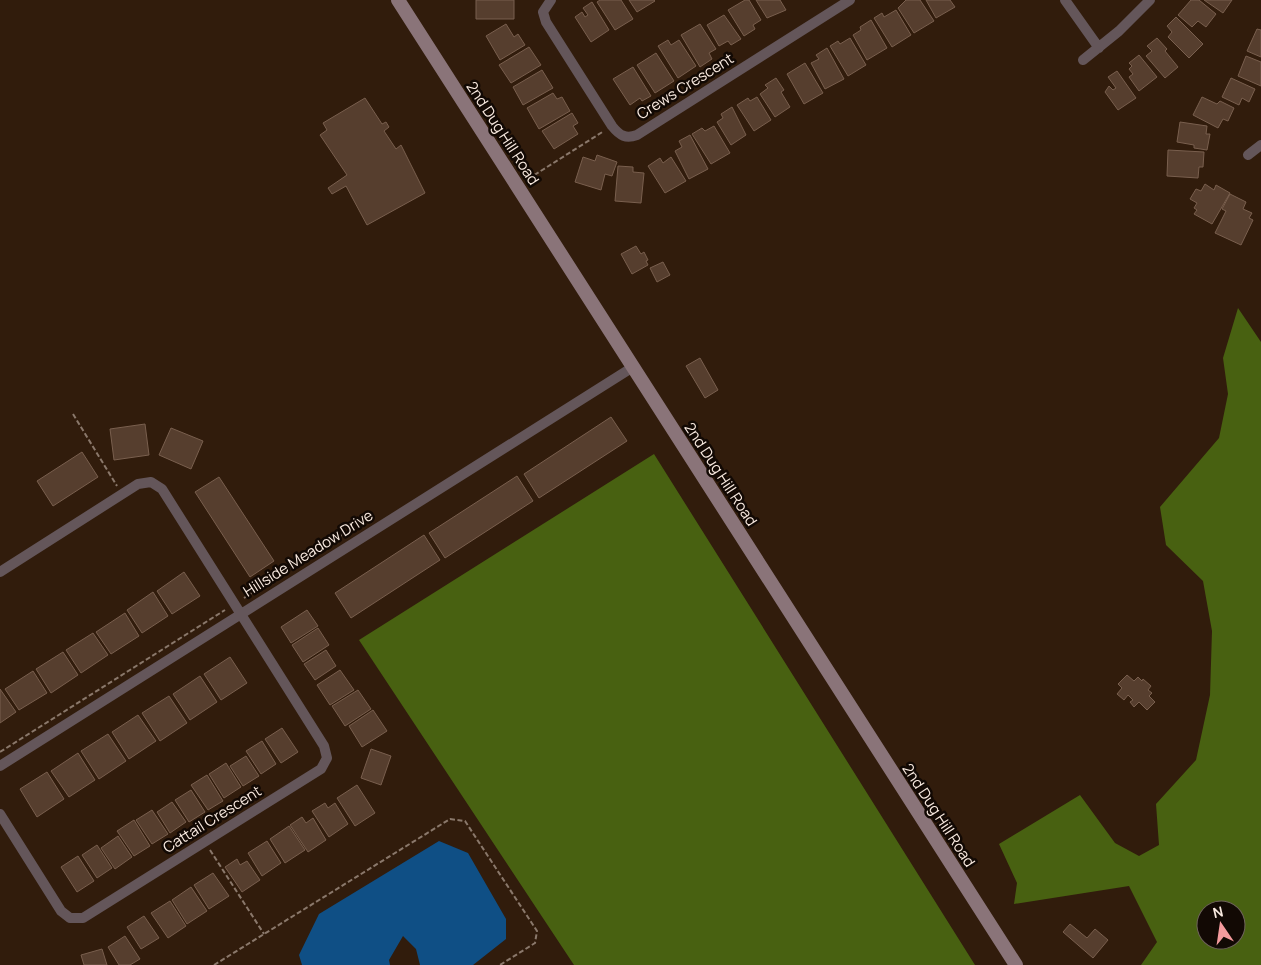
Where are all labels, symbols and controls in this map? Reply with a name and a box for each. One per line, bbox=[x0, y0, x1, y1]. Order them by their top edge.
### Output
street label: Crews Crescent bbox=[632, 48, 738, 124]
street label: 2nd Dug Hill Road bbox=[462, 77, 544, 189]
street label: 2nd Dug Hill Road bbox=[680, 418, 762, 530]
street label: Hillside Meadow Drive bbox=[239, 504, 377, 601]
street label: 2nd Dug Hill Road bbox=[898, 759, 980, 871]
street label: Cattail Crescent bbox=[159, 780, 265, 858]
north arrow bbox=[1196, 900, 1246, 950]
text: N bbox=[1211, 901, 1225, 922]

